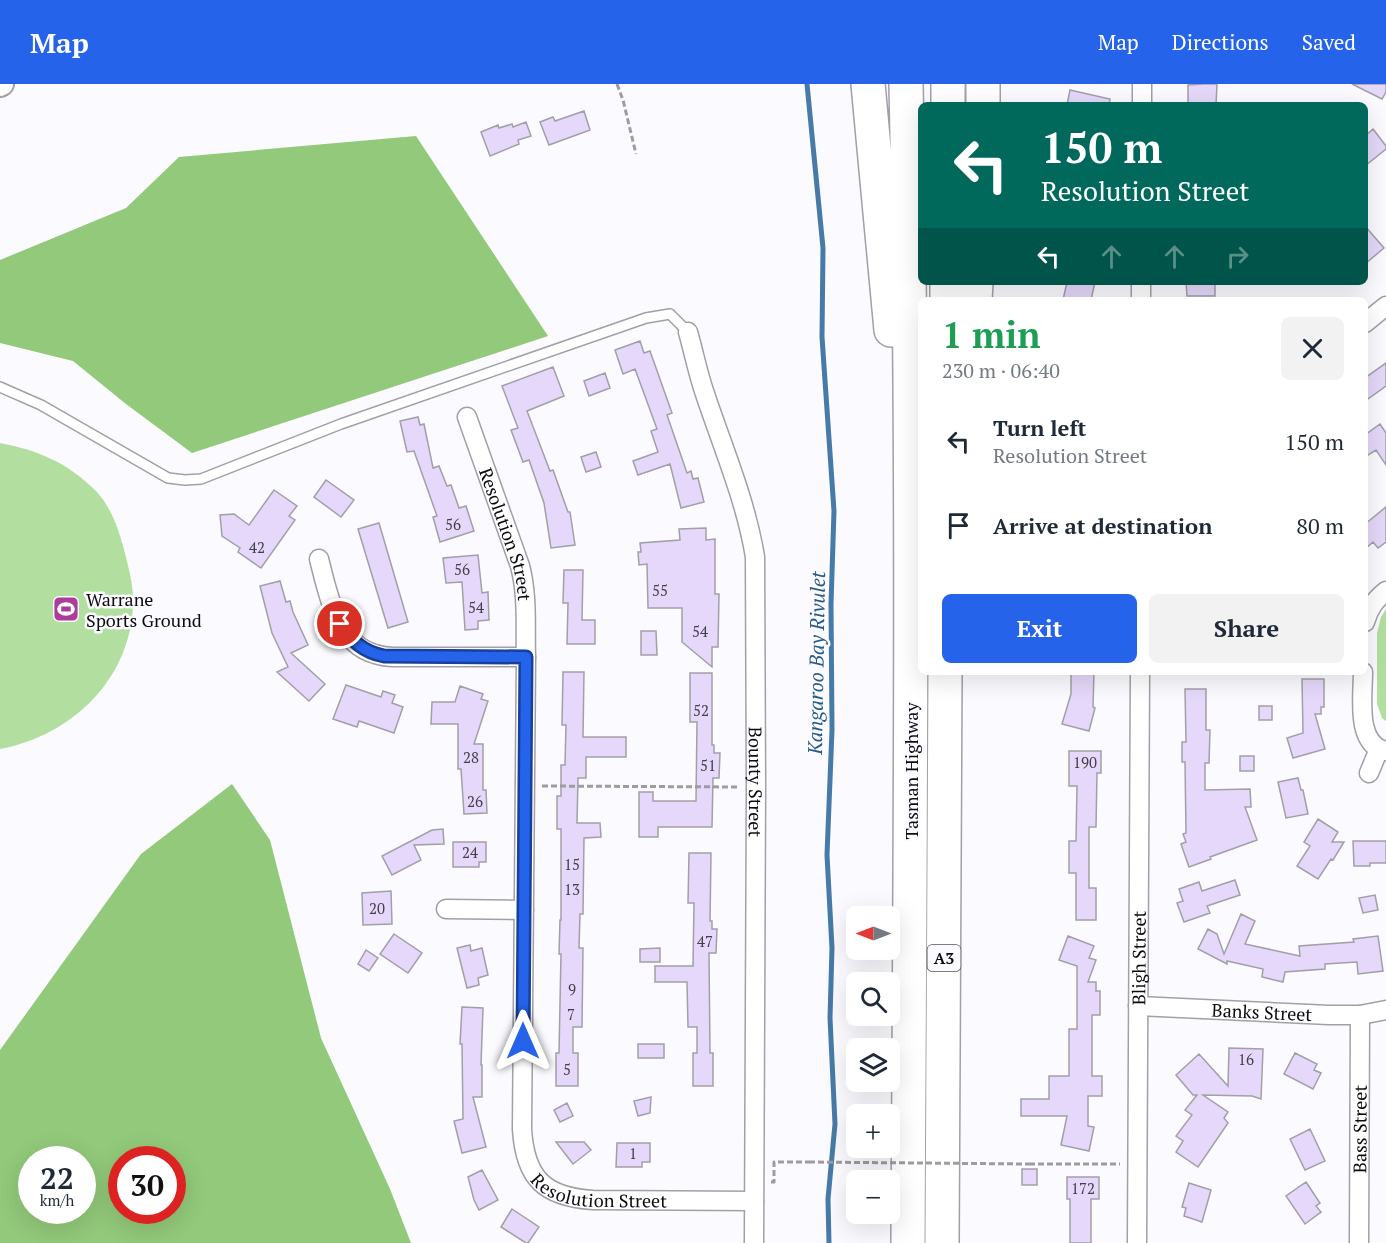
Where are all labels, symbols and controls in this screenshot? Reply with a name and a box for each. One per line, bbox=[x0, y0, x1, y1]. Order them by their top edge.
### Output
text: Map bbox=[30, 24, 89, 61]
text: Map bbox=[1098, 28, 1139, 56]
text: Directions bbox=[1172, 28, 1269, 56]
text: Saved bbox=[1302, 28, 1356, 56]
text: 150 m bbox=[1041, 119, 1162, 175]
icon: left bbox=[942, 126, 1020, 204]
text: Resolution Street bbox=[1041, 173, 1249, 209]
icon: left bbox=[1032, 240, 1065, 273]
icon: ahead bbox=[1095, 240, 1128, 273]
icon: ahead bbox=[1158, 240, 1191, 273]
icon: right bbox=[1221, 240, 1254, 273]
text: 1 min bbox=[942, 311, 1040, 358]
button: close bbox=[1281, 317, 1344, 380]
text: 230 m · 06:40 bbox=[942, 357, 1060, 384]
text: Turn left bbox=[993, 413, 1086, 442]
icon: left bbox=[942, 425, 975, 458]
text: 150 m bbox=[1284, 427, 1344, 456]
text: Resolution Street bbox=[993, 442, 1147, 469]
street label: Resolution Street bbox=[474, 464, 537, 602]
icon: arrive bbox=[942, 509, 975, 542]
text: Arrive at destination bbox=[993, 511, 1212, 540]
text: 80 m bbox=[1296, 511, 1344, 540]
house number: 56 bbox=[445, 514, 461, 534]
house number: 42 bbox=[249, 537, 265, 557]
house number: 56 bbox=[454, 559, 470, 579]
water label: Kangaroo Bay Rivulet bbox=[801, 570, 831, 756]
house number: 55 bbox=[652, 580, 668, 600]
place label: Warrane Sports Ground bbox=[86, 587, 202, 632]
sports icon: Warrane Sports Ground bbox=[51, 594, 81, 624]
button: Exit bbox=[942, 594, 1137, 663]
button: Share bbox=[1149, 594, 1344, 663]
house number: 54 bbox=[468, 597, 484, 617]
pin bbox=[314, 598, 365, 649]
icon: arrive bbox=[323, 607, 356, 640]
house number: 54 bbox=[692, 621, 708, 641]
house number: 52 bbox=[693, 700, 709, 720]
street label: Tasman Highway bbox=[899, 702, 923, 840]
street label: Bounty Street bbox=[744, 727, 768, 837]
house number: 28 bbox=[463, 747, 479, 767]
house number: 190 bbox=[1073, 752, 1097, 772]
house number: 51 bbox=[700, 755, 716, 775]
house number: 26 bbox=[467, 791, 483, 811]
house number: 24 bbox=[462, 842, 478, 862]
house number: 15 bbox=[564, 854, 580, 874]
house number: 13 bbox=[564, 879, 580, 899]
house number: 20 bbox=[369, 898, 385, 918]
north arrow bbox=[846, 906, 900, 960]
map controls bbox=[846, 906, 900, 1224]
street label: Bligh Street bbox=[1126, 910, 1151, 1005]
house number: 47 bbox=[697, 931, 713, 951]
road number: A3 bbox=[928, 945, 960, 971]
button: search bbox=[846, 972, 900, 1026]
house number: 9 bbox=[568, 979, 576, 999]
street label: Banks Street bbox=[1211, 997, 1313, 1026]
house number: 7 bbox=[567, 1004, 575, 1024]
position arrow bbox=[491, 1009, 555, 1073]
button: layers bbox=[846, 1038, 900, 1092]
house number: 16 bbox=[1238, 1049, 1254, 1069]
house number: 5 bbox=[563, 1059, 571, 1079]
street label: Bass Street bbox=[1347, 1085, 1372, 1173]
button: + bbox=[846, 1104, 900, 1158]
house number: 1 bbox=[629, 1143, 637, 1163]
speed limit sign: 30 bbox=[108, 1146, 186, 1224]
text: 22 bbox=[40, 1158, 74, 1198]
street label: Resolution Street bbox=[526, 1168, 667, 1212]
button: − bbox=[846, 1170, 900, 1224]
house number: 172 bbox=[1071, 1178, 1095, 1198]
text: km/h bbox=[40, 1190, 74, 1210]

